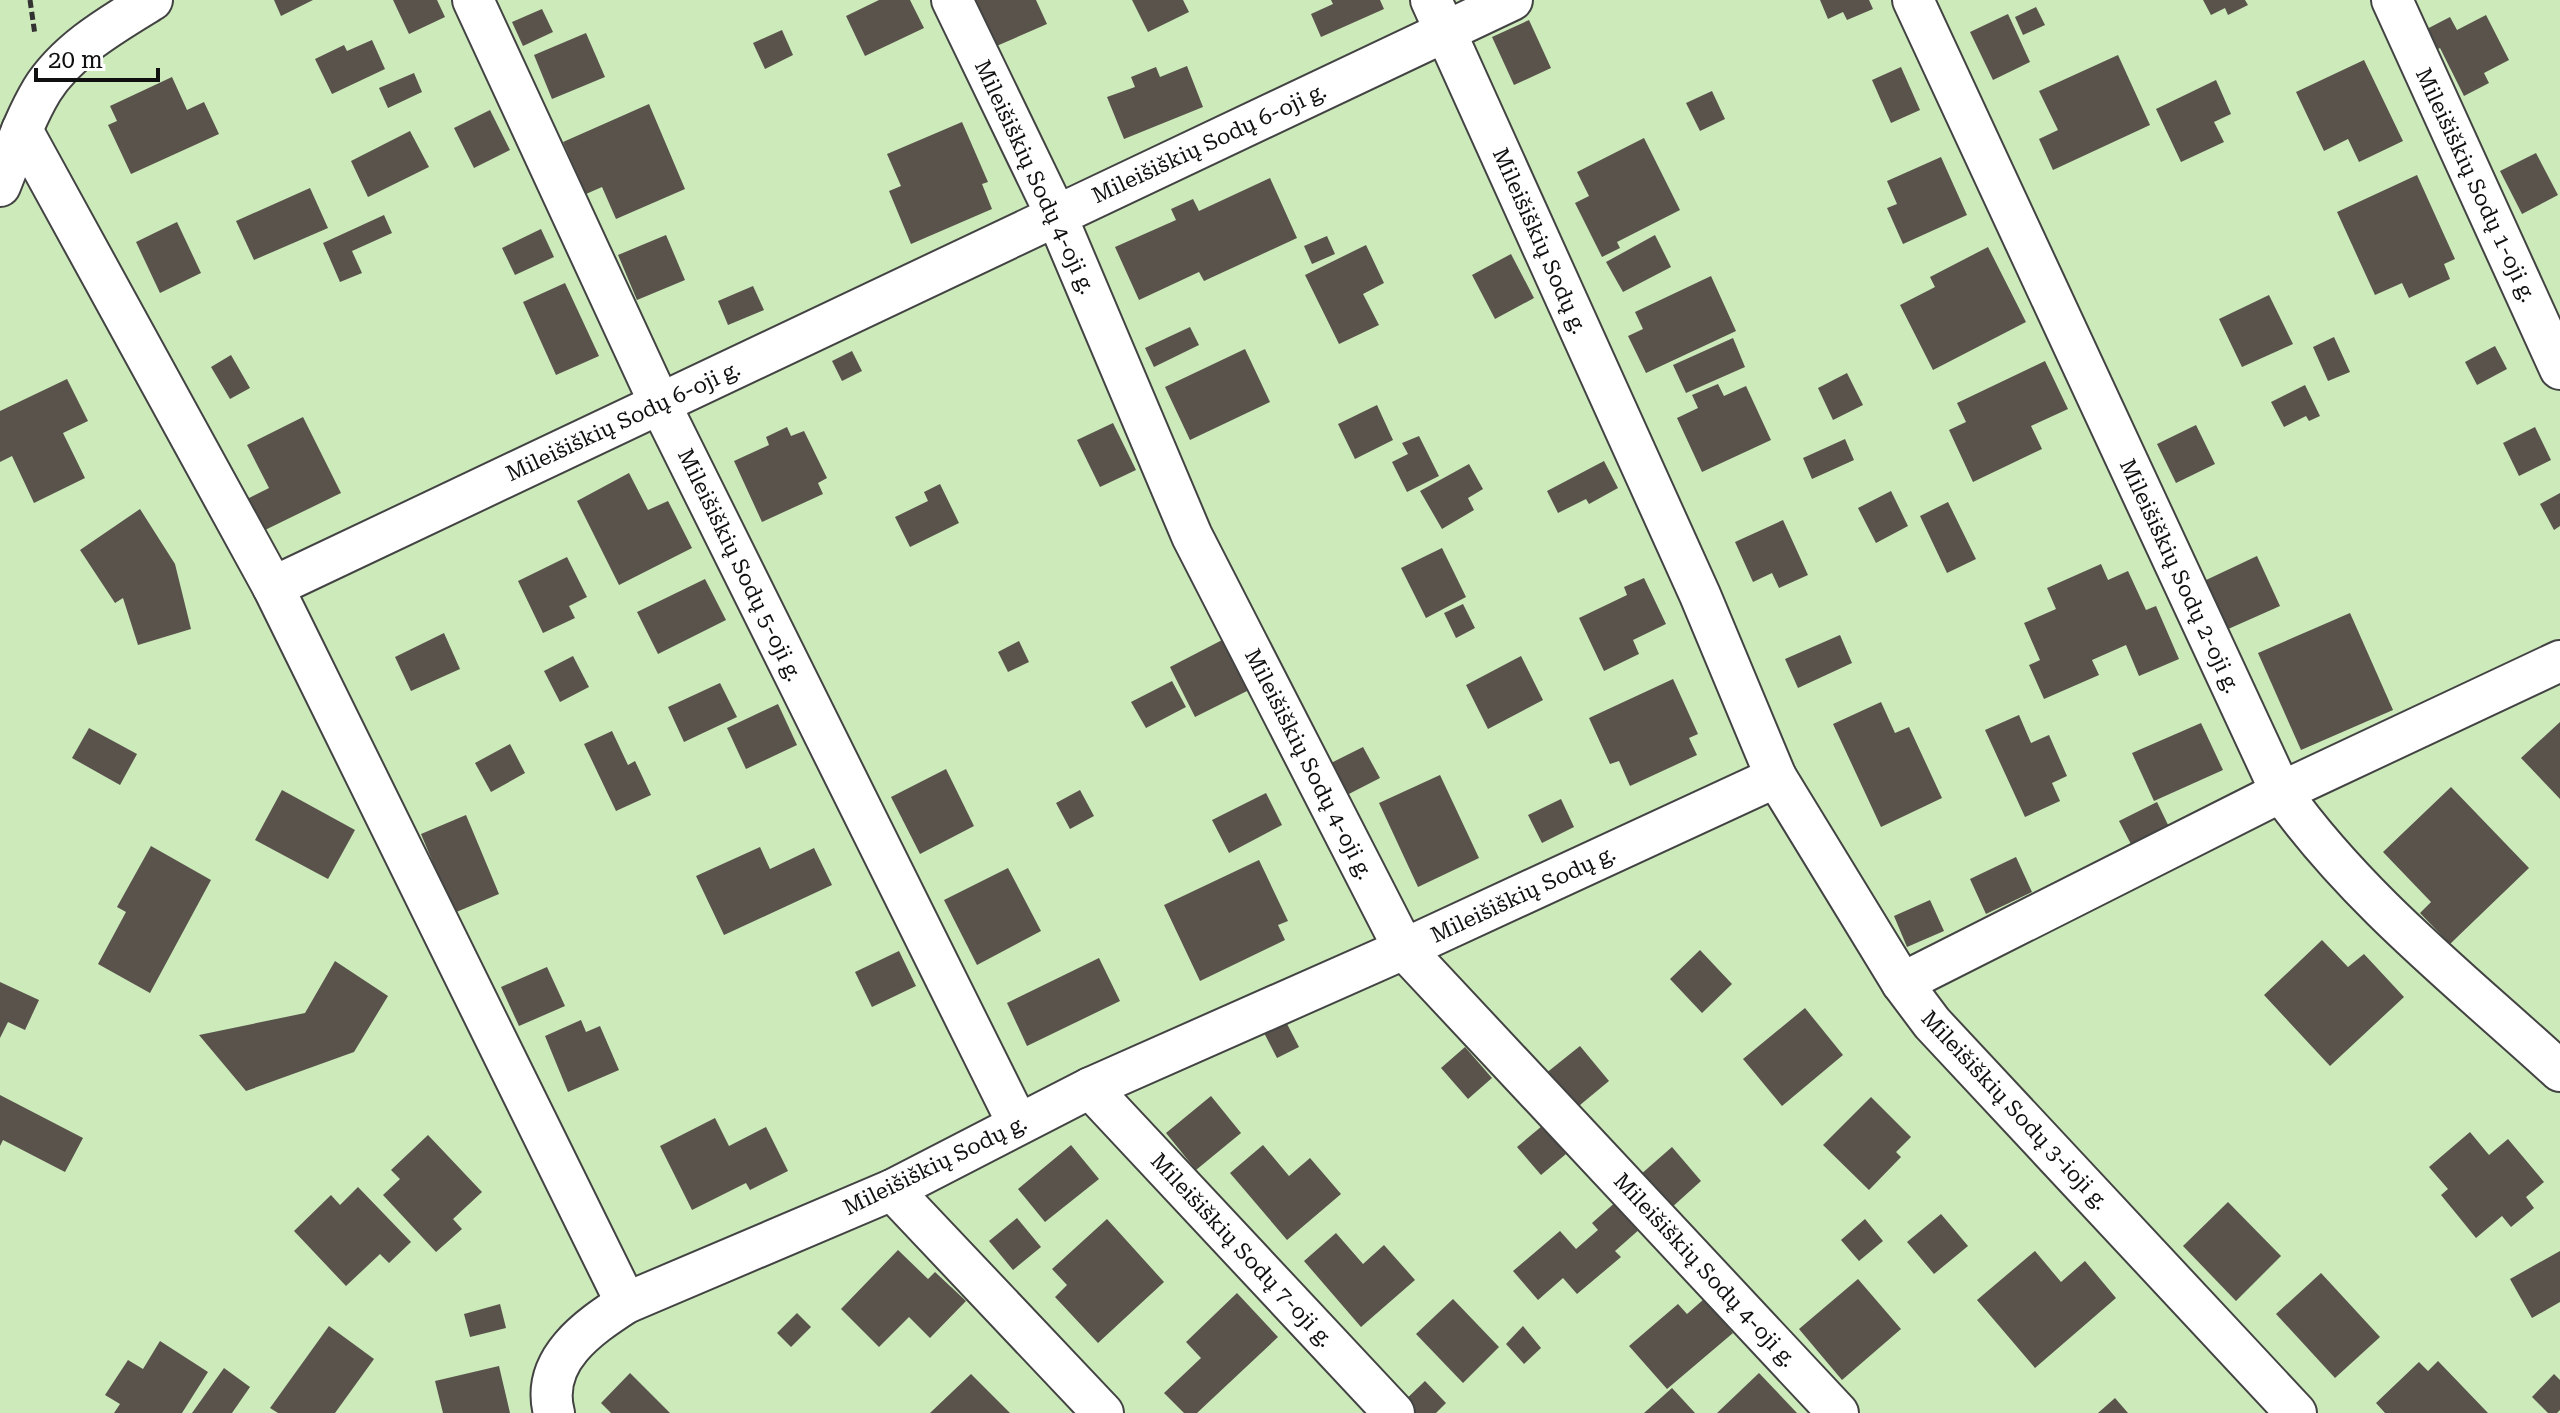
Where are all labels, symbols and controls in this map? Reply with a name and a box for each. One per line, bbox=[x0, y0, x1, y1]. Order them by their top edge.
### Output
scale bar bbox=[36, 32, 158, 82]
text: 20 m bbox=[48, 46, 103, 74]
street label: Mileišiškių Sodų 4-oji g. bbox=[970, 56, 1100, 298]
street label: Mileišiškių Sodų 1-oji g. bbox=[2411, 64, 2541, 306]
street label: Mileišiškių Sodų 6-oji g. bbox=[1088, 78, 1330, 208]
street label: Mileišiškių Sodų g. bbox=[1488, 144, 1592, 338]
street label: Mileišiškių Sodų 6-oji g. bbox=[502, 356, 744, 486]
street label: Mileišiškių Sodų 5-oji g. bbox=[673, 445, 807, 685]
street label: Mileišiškių Sodų 2-oji g. bbox=[2115, 455, 2245, 697]
street label: Mileišiškių Sodų 4-oji g. bbox=[1240, 645, 1378, 883]
street label: Mileišiškių Sodų g. bbox=[1427, 840, 1619, 948]
street label: Mileišiškių Sodų 3-ioji g. bbox=[1916, 1006, 2114, 1214]
street label: Mileišiškių Sodų g. bbox=[839, 1110, 1031, 1220]
street label: Mileišiškių Sodų 7-oji g. bbox=[1146, 1148, 1338, 1352]
street label: Mileišiškių Sodų 4-oji g. bbox=[1609, 1168, 1801, 1372]

